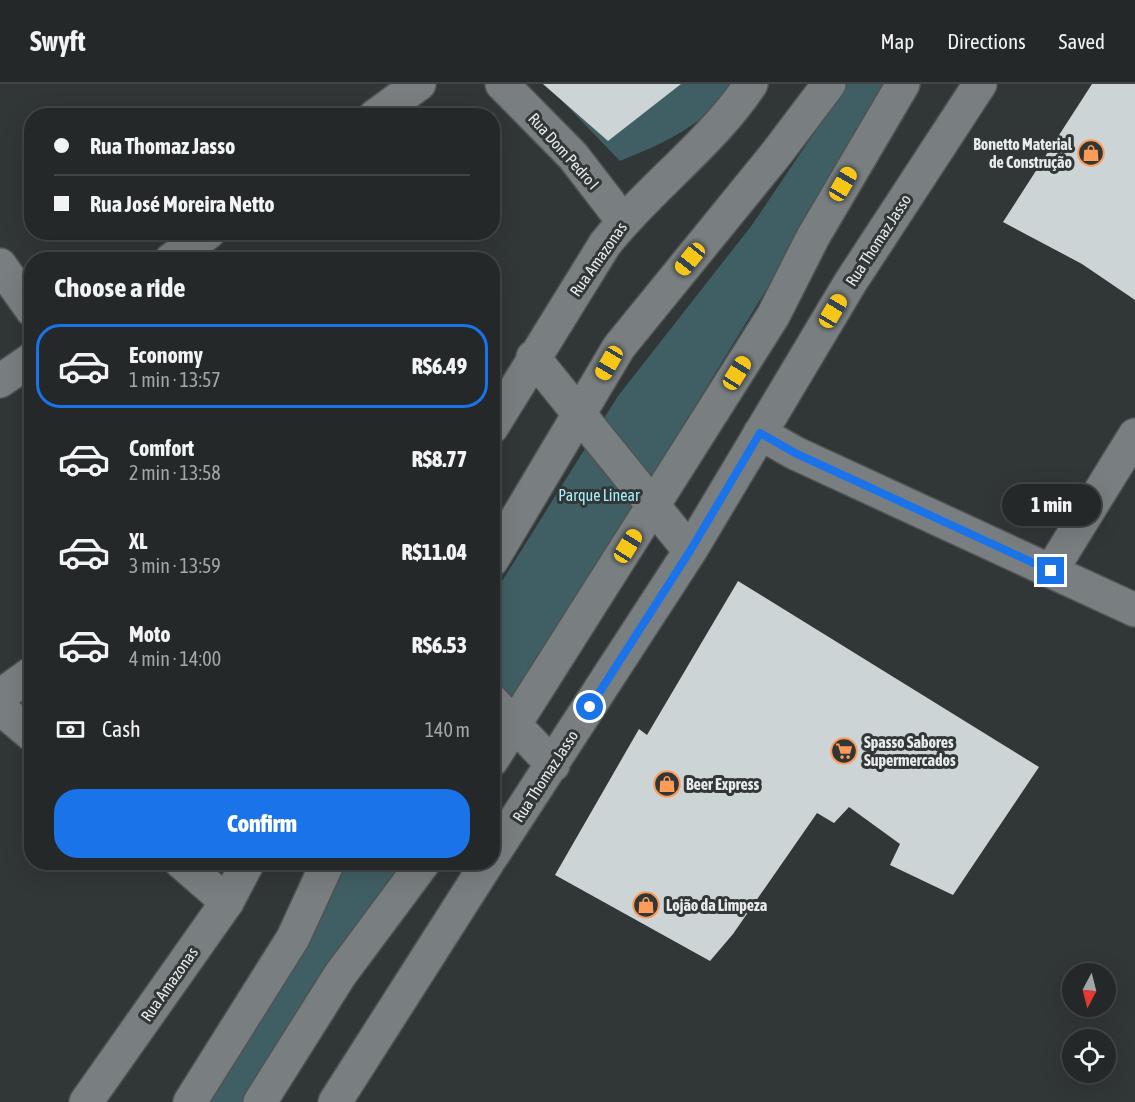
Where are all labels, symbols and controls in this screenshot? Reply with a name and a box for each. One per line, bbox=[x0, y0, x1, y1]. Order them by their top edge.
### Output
text: Swyft bbox=[30, 25, 86, 57]
text: Map bbox=[880, 29, 914, 53]
text: Directions bbox=[947, 29, 1026, 53]
text: Saved bbox=[1059, 29, 1105, 53]
street label: Rua Dom Pedro I bbox=[525, 109, 603, 193]
text: Rua Thomaz Jasso bbox=[90, 133, 235, 159]
place label: Bonetto Material de Construção bbox=[973, 135, 1073, 171]
shop icon: Bonetto Material de Construção bbox=[1076, 138, 1106, 168]
car bbox=[826, 164, 860, 204]
text: Rua José Moreira Netto bbox=[90, 191, 275, 217]
street label: Rua Thomaz Jasso bbox=[842, 191, 914, 289]
street label: Rua Amazonas bbox=[566, 218, 630, 299]
car bbox=[672, 239, 708, 279]
text: Choose a ride bbox=[54, 272, 186, 303]
car bbox=[816, 291, 850, 331]
icon: car bbox=[57, 339, 111, 393]
text: Economy bbox=[129, 342, 203, 368]
car bbox=[592, 343, 626, 383]
text: R$6.49 bbox=[412, 353, 467, 379]
car bbox=[720, 353, 754, 393]
text: 1 min · 13:57 bbox=[129, 368, 221, 391]
icon: car bbox=[57, 432, 111, 486]
text: Comfort bbox=[129, 435, 194, 461]
text: R$8.77 bbox=[412, 446, 467, 472]
text: 2 min · 13:58 bbox=[129, 461, 221, 484]
callout: 1 min bbox=[1002, 484, 1100, 526]
park label: Parque Linear bbox=[558, 486, 640, 505]
text: 1 min bbox=[1031, 493, 1072, 516]
icon: car bbox=[57, 525, 111, 579]
car bbox=[611, 526, 645, 566]
text: XL bbox=[129, 528, 147, 554]
text: R$11.04 bbox=[401, 539, 467, 565]
text: 3 min · 13:59 bbox=[129, 554, 221, 577]
route end bbox=[1037, 557, 1064, 584]
icon: car bbox=[57, 618, 111, 672]
text: Moto bbox=[129, 621, 171, 647]
text: R$6.53 bbox=[412, 632, 467, 658]
text: 4 min · 14:00 bbox=[129, 647, 221, 670]
route start bbox=[576, 693, 603, 720]
icon: cash bbox=[54, 713, 87, 746]
text: Cash bbox=[102, 716, 141, 742]
text: 140 m bbox=[425, 718, 470, 741]
street label: Rua Thomaz Jasso bbox=[509, 727, 581, 825]
place label: Spasso Sabores Supermercados bbox=[864, 733, 956, 769]
supermarket icon: Spasso Sabores Supermercados bbox=[829, 736, 859, 766]
shop icon: Beer Express bbox=[652, 769, 682, 799]
place label: Beer Express bbox=[686, 775, 759, 793]
button: Confirm bbox=[54, 789, 470, 858]
shop icon: Lojão da Limpeza bbox=[631, 890, 661, 920]
place label: Lojão da Limpeza bbox=[666, 896, 767, 914]
street label: Rua Amazonas bbox=[137, 943, 201, 1024]
north arrow bbox=[1062, 963, 1116, 1017]
map controls bbox=[1062, 963, 1116, 1083]
button: locate bbox=[1062, 1029, 1116, 1083]

